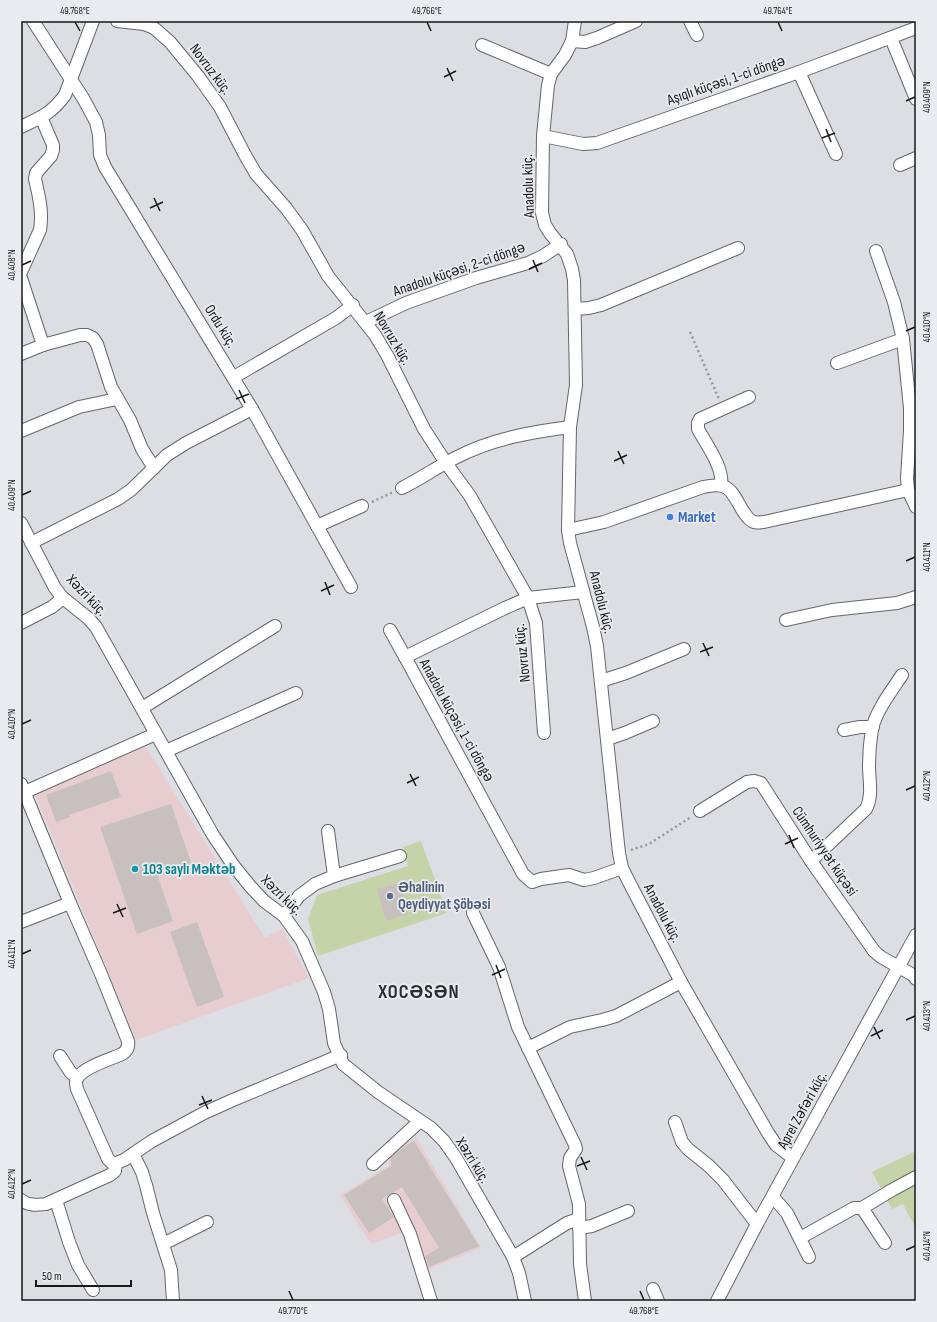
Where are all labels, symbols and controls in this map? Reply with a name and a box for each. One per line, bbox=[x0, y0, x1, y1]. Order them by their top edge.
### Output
text: 49.768°E bbox=[60, 5, 90, 17]
text: 49.766°E bbox=[412, 5, 442, 17]
text: 49.764°E bbox=[763, 5, 793, 17]
street label: Novruz küç. bbox=[185, 40, 236, 99]
street label: Aşıqlı küçəsi, 1-ci döngə bbox=[664, 51, 788, 110]
text: 40.409°N bbox=[921, 81, 933, 113]
street label: Anadolu küç. bbox=[518, 154, 539, 219]
street label: Anadolu küçəsi, 2-ci döngə bbox=[390, 238, 528, 301]
text: 40.408°N bbox=[6, 249, 18, 281]
street label: Ordu küç. bbox=[200, 301, 241, 352]
street label: Novruz küç. bbox=[369, 308, 416, 369]
text: 40.410°N bbox=[921, 312, 933, 342]
text: 40.409°N bbox=[6, 479, 18, 511]
place label: Market bbox=[678, 508, 716, 527]
marker: Market bbox=[665, 512, 675, 522]
text: 40.411°N bbox=[921, 542, 933, 572]
street label: Anadolu küç. bbox=[584, 568, 619, 636]
street label: Xəzri küç. bbox=[62, 570, 111, 620]
street label: Novruz küç. bbox=[510, 622, 535, 683]
street label: Anadolu küçəsi, 1-ci döngə bbox=[414, 655, 498, 785]
text: 40.410°N bbox=[6, 709, 18, 739]
text: 40.412°N bbox=[921, 771, 933, 801]
street label: Cümhuriyyət küçəsi bbox=[788, 803, 862, 900]
place label: 103 saylı Məktəb bbox=[143, 860, 236, 879]
marker: 103 saylı Məktəb bbox=[130, 864, 140, 874]
street label: Xəzri küç. bbox=[256, 870, 307, 920]
place label: Əhalinin Qeydiyyat Şöbəsi bbox=[398, 878, 490, 914]
street label: Anadolu küç. bbox=[639, 880, 686, 946]
marker: Əhalinin Qeydiyyat Şöbəsi bbox=[385, 891, 395, 901]
text: 40.411°N bbox=[6, 939, 18, 969]
district label: XOCƏSƏN bbox=[377, 981, 460, 1004]
text: 40.413°N bbox=[921, 1001, 933, 1031]
street label: Aprel Zəfəri küç. bbox=[773, 1068, 832, 1153]
street label: Xəzri küç. bbox=[451, 1133, 494, 1187]
text: 40.412°N bbox=[6, 1169, 18, 1199]
text: 40.414°N bbox=[921, 1231, 933, 1261]
scale bar bbox=[36, 1262, 131, 1288]
text: 50 m bbox=[42, 1269, 62, 1284]
text: 49.770°E bbox=[278, 1305, 308, 1317]
text: 49.768°E bbox=[629, 1305, 659, 1317]

